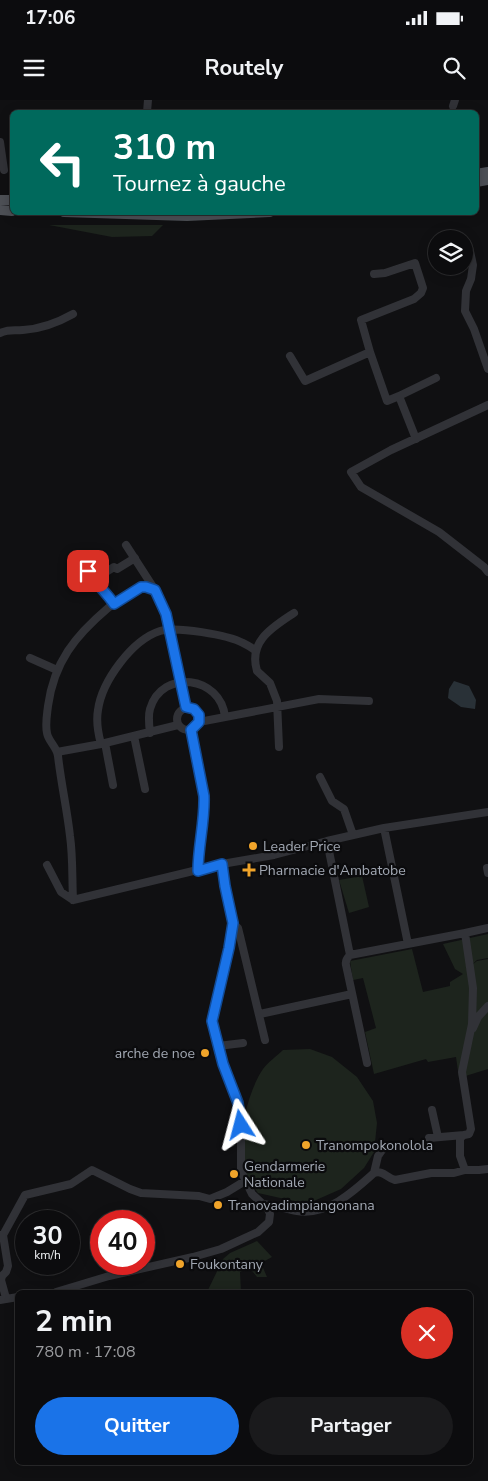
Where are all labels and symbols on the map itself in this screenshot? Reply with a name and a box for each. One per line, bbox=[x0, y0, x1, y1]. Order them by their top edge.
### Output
pin bbox=[67, 550, 109, 592]
place label: Leader Price bbox=[263, 837, 340, 856]
marker: Leader Price bbox=[247, 840, 259, 852]
place label: Pharmacie d'Ambatobe bbox=[259, 861, 406, 880]
marker: Pharmacie d'Ambatobe bbox=[243, 864, 255, 876]
place label: arche de noe bbox=[115, 1044, 195, 1063]
marker: arche de noe bbox=[199, 1047, 211, 1059]
position arrow bbox=[214, 1098, 266, 1150]
place label: Tranompokonolola bbox=[316, 1136, 433, 1155]
marker: Tranompokonolola bbox=[300, 1139, 312, 1151]
place label: Gendarmerie Nationale bbox=[244, 1157, 325, 1192]
marker: Gendarmerie Nationale bbox=[228, 1168, 240, 1180]
place label: Tranovadimpiangonana bbox=[228, 1196, 375, 1215]
marker: Tranovadimpiangonana bbox=[212, 1199, 224, 1211]
speed limit sign: 40 bbox=[90, 1210, 155, 1275]
place label: Foukontany bbox=[190, 1255, 264, 1274]
marker: Foukontany bbox=[174, 1258, 186, 1270]

